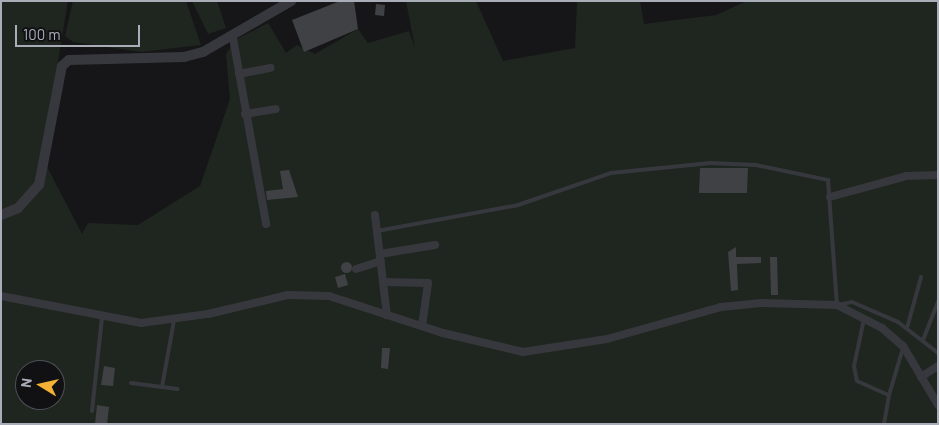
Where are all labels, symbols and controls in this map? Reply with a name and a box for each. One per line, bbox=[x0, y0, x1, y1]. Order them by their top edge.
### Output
scale bar bbox=[18, 15, 142, 47]
text: 100 m bbox=[23, 25, 61, 43]
north arrow bbox=[15, 360, 65, 410]
text: N bbox=[17, 377, 35, 389]

